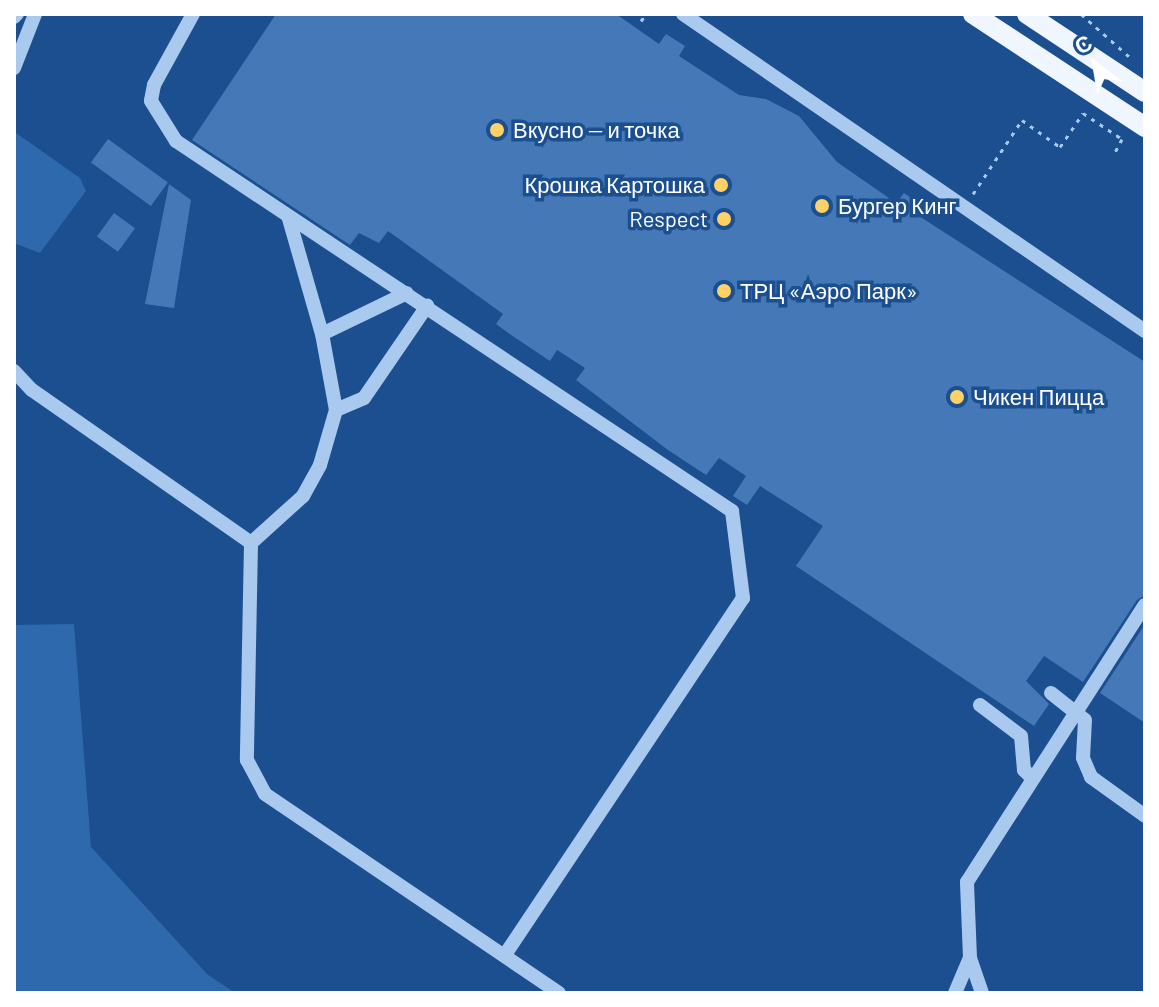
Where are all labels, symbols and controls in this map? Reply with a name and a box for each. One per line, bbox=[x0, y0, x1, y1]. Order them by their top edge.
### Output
north arrow bbox=[1055, 24, 1135, 104]
text: С bbox=[1069, 28, 1096, 59]
place label: Вкусно — и точка bbox=[513, 117, 680, 143]
marker: Вкусно — и точка bbox=[488, 121, 506, 139]
place label: Крошка Картошка bbox=[524, 172, 705, 198]
marker: Крошка Картошка bbox=[712, 176, 730, 194]
place label: Бургер Кинг bbox=[838, 193, 957, 219]
marker: Бургер Кинг bbox=[813, 197, 831, 215]
place label: Respect bbox=[629, 206, 708, 232]
marker: Respect bbox=[715, 210, 733, 228]
place label: ТРЦ «Аэро Парк» bbox=[740, 278, 918, 304]
marker: ТРЦ «Аэро Парк» bbox=[715, 282, 733, 300]
place label: Чикен Пицца bbox=[973, 384, 1104, 410]
marker: Чикен Пицца bbox=[948, 388, 966, 406]

